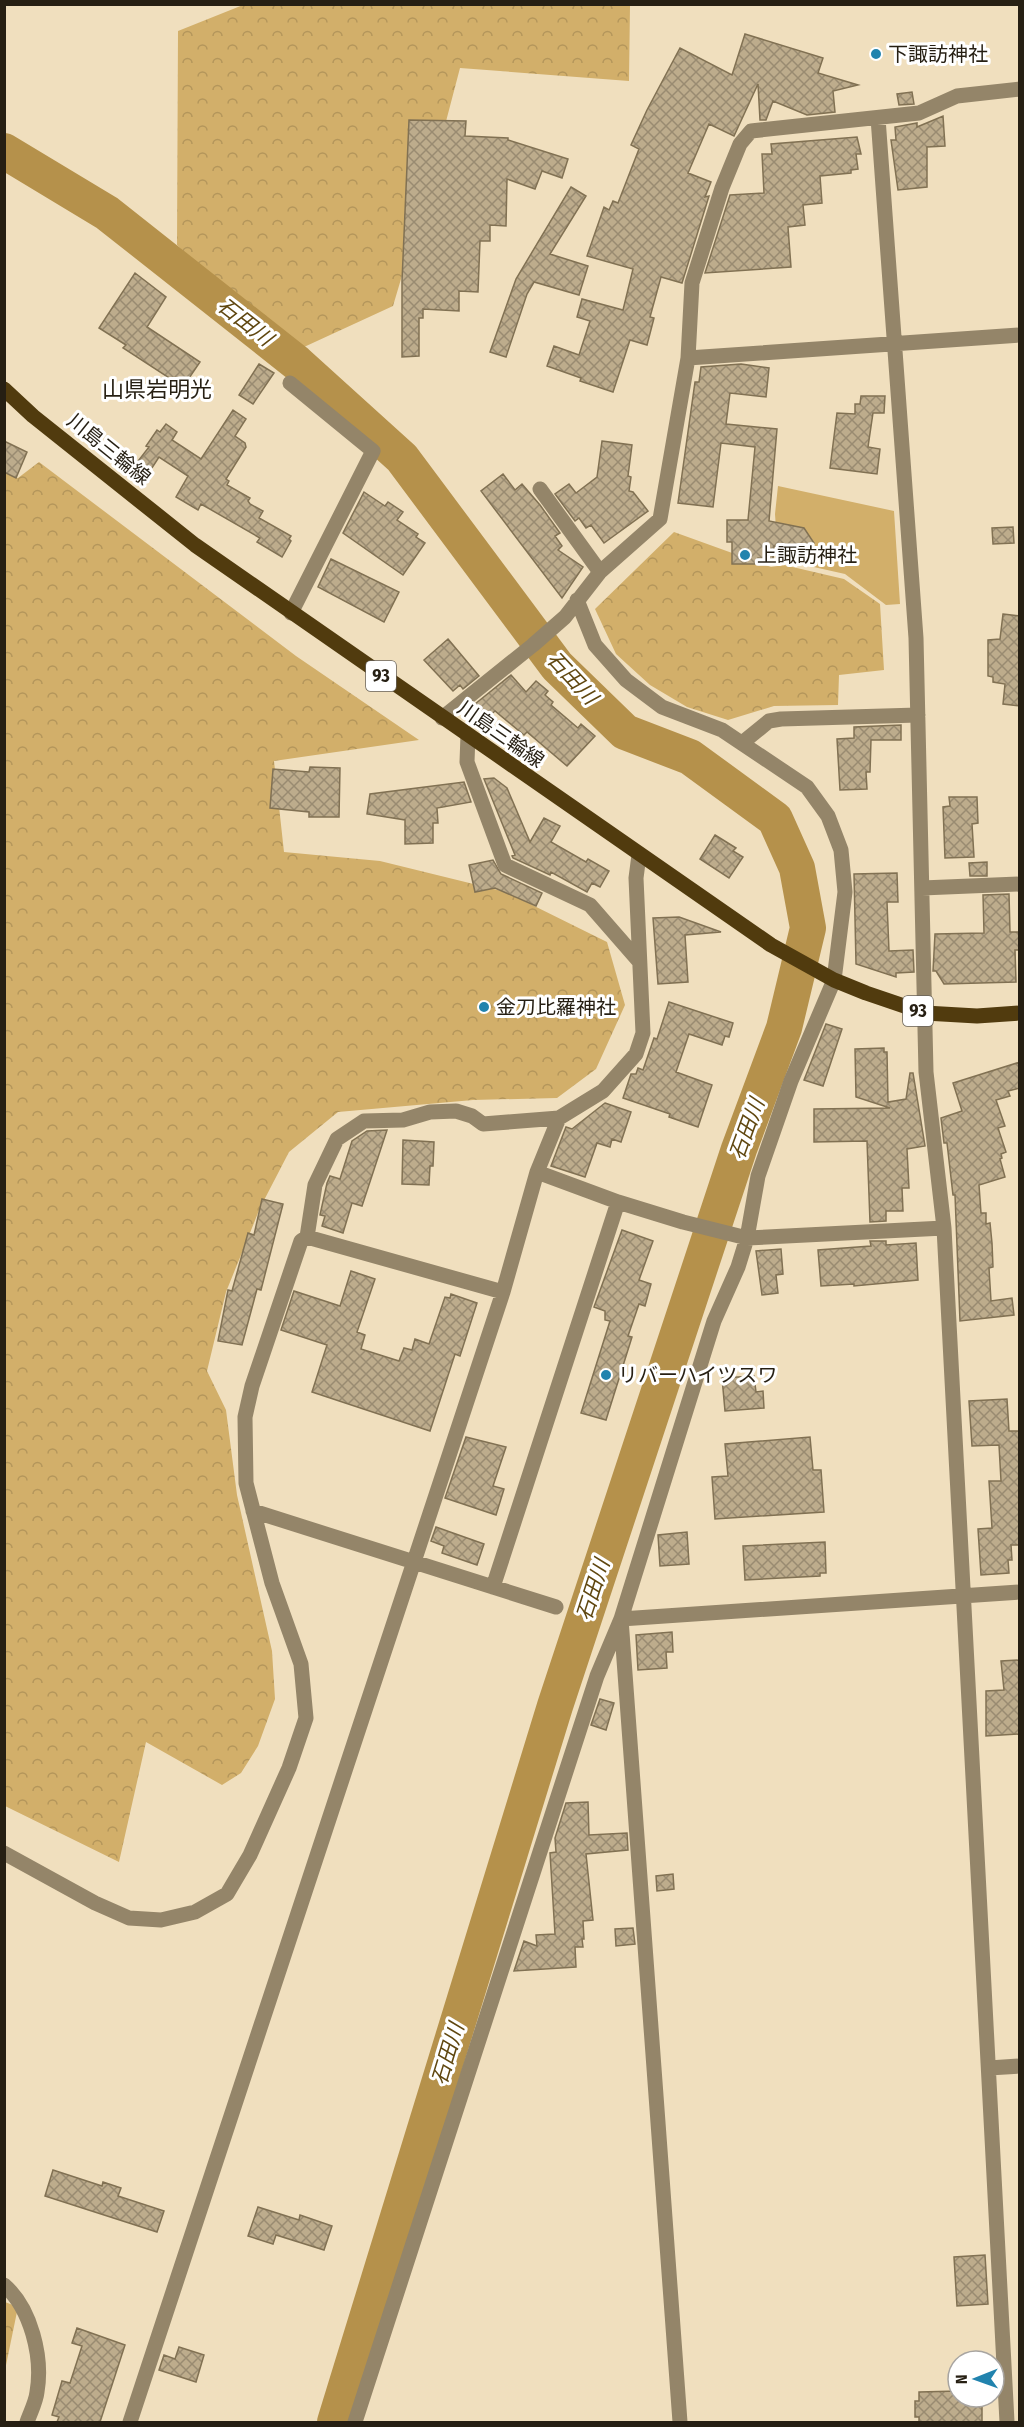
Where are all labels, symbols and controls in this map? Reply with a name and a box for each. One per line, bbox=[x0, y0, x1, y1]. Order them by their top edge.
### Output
place label: 下諏訪神社 bbox=[888, 42, 988, 66]
marker: 下諏訪神社 bbox=[869, 47, 883, 61]
water label: 石田川 bbox=[212, 292, 279, 353]
district label: 山県岩明光 bbox=[102, 376, 212, 403]
street label: 川島三輪線 bbox=[63, 408, 155, 490]
place label: 上諏訪神社 bbox=[757, 543, 857, 567]
marker: 上諏訪神社 bbox=[738, 548, 752, 562]
water label: 石田川 bbox=[541, 646, 604, 711]
road number: 93 bbox=[366, 661, 396, 691]
street label: 川島三輪線 bbox=[453, 695, 549, 773]
place label: 金刀比羅神社 bbox=[496, 995, 616, 1019]
road number: 93 bbox=[903, 996, 933, 1026]
marker: 金刀比羅神社 bbox=[477, 1000, 491, 1014]
water label: 石田川 bbox=[724, 1093, 771, 1163]
place label: リバーハイツスワ bbox=[618, 1363, 777, 1387]
marker: リバーハイツスワ bbox=[599, 1368, 613, 1382]
water label: 石田川 bbox=[571, 1554, 616, 1624]
water label: 石田川 bbox=[426, 2018, 470, 2088]
north arrow bbox=[946, 2349, 1006, 2409]
text: N bbox=[952, 2374, 971, 2384]

